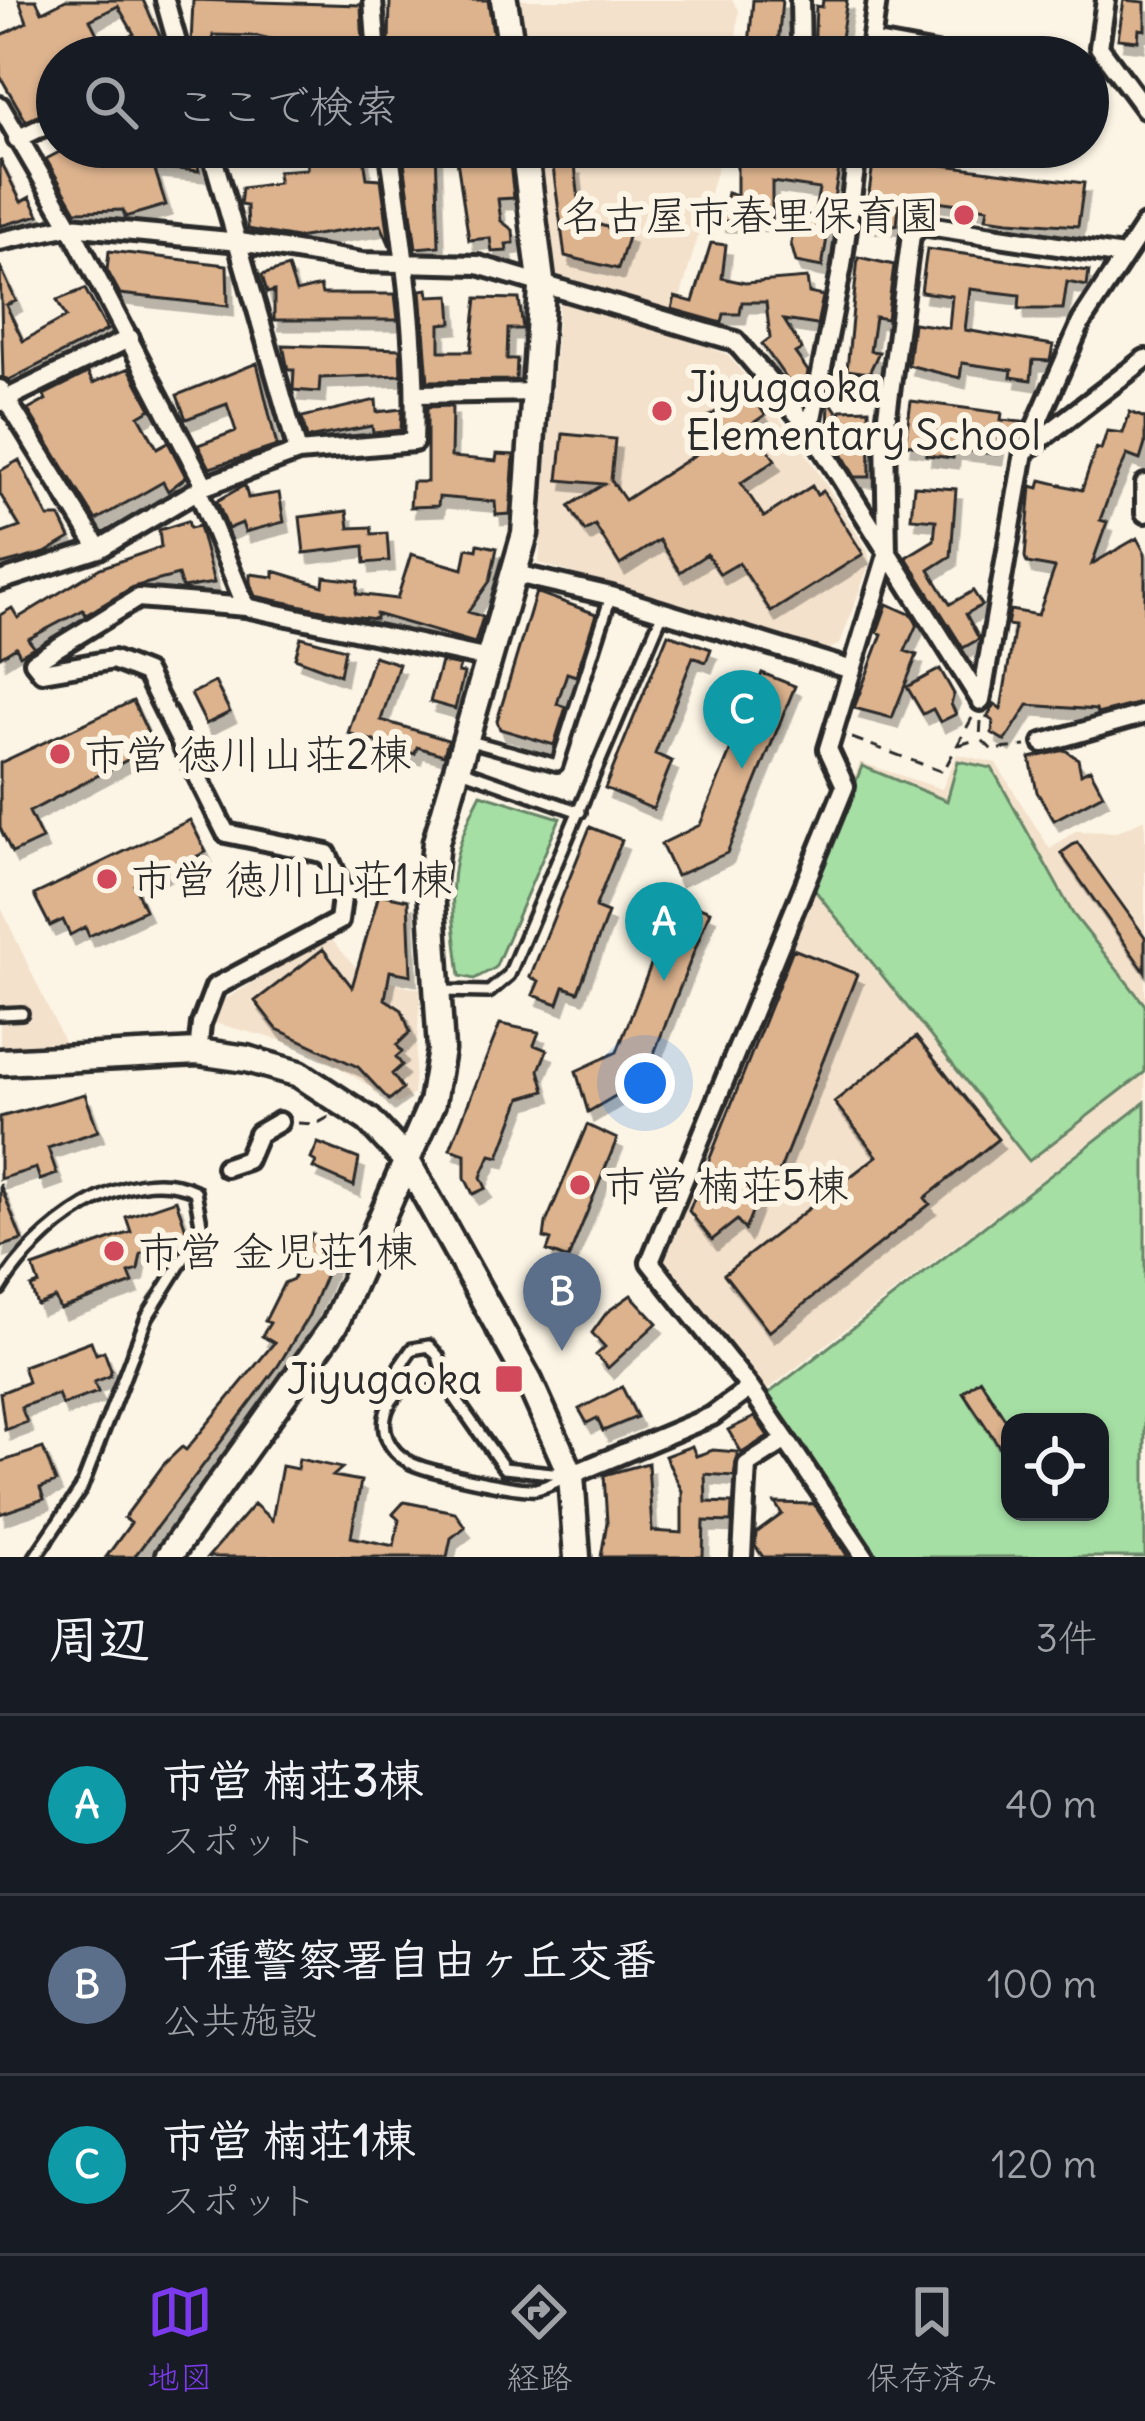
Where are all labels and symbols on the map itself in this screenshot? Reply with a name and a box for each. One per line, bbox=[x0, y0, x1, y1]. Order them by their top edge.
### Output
place label: 名古屋市春里保育園 bbox=[562, 189, 940, 241]
marker: 名古屋市春里保育園 bbox=[951, 202, 977, 228]
place label: Jiyugaoka Elementary School bbox=[686, 361, 1041, 461]
marker: Jiyugaoka Elementary School bbox=[649, 398, 675, 424]
pin: C bbox=[703, 670, 781, 769]
place label: 市営 徳川山荘2棟 bbox=[84, 728, 411, 780]
marker: 市営 徳川山荘2棟 bbox=[47, 741, 73, 767]
place label: 市営 徳川山荘1棟 bbox=[131, 853, 452, 905]
marker: 市営 徳川山荘1棟 bbox=[94, 866, 120, 892]
pin: A bbox=[625, 882, 703, 981]
your location bbox=[615, 1053, 675, 1113]
place label: 市営 楠荘5棟 bbox=[604, 1159, 848, 1211]
marker: 市営 楠荘5棟 bbox=[567, 1172, 593, 1198]
place label: 市営 金児荘1棟 bbox=[138, 1225, 417, 1277]
marker: 市営 金児荘1棟 bbox=[101, 1238, 127, 1264]
pin: B bbox=[523, 1252, 601, 1351]
place label: Jiyugaoka bbox=[287, 1353, 482, 1405]
marker: Jiyugaoka bbox=[493, 1363, 525, 1395]

